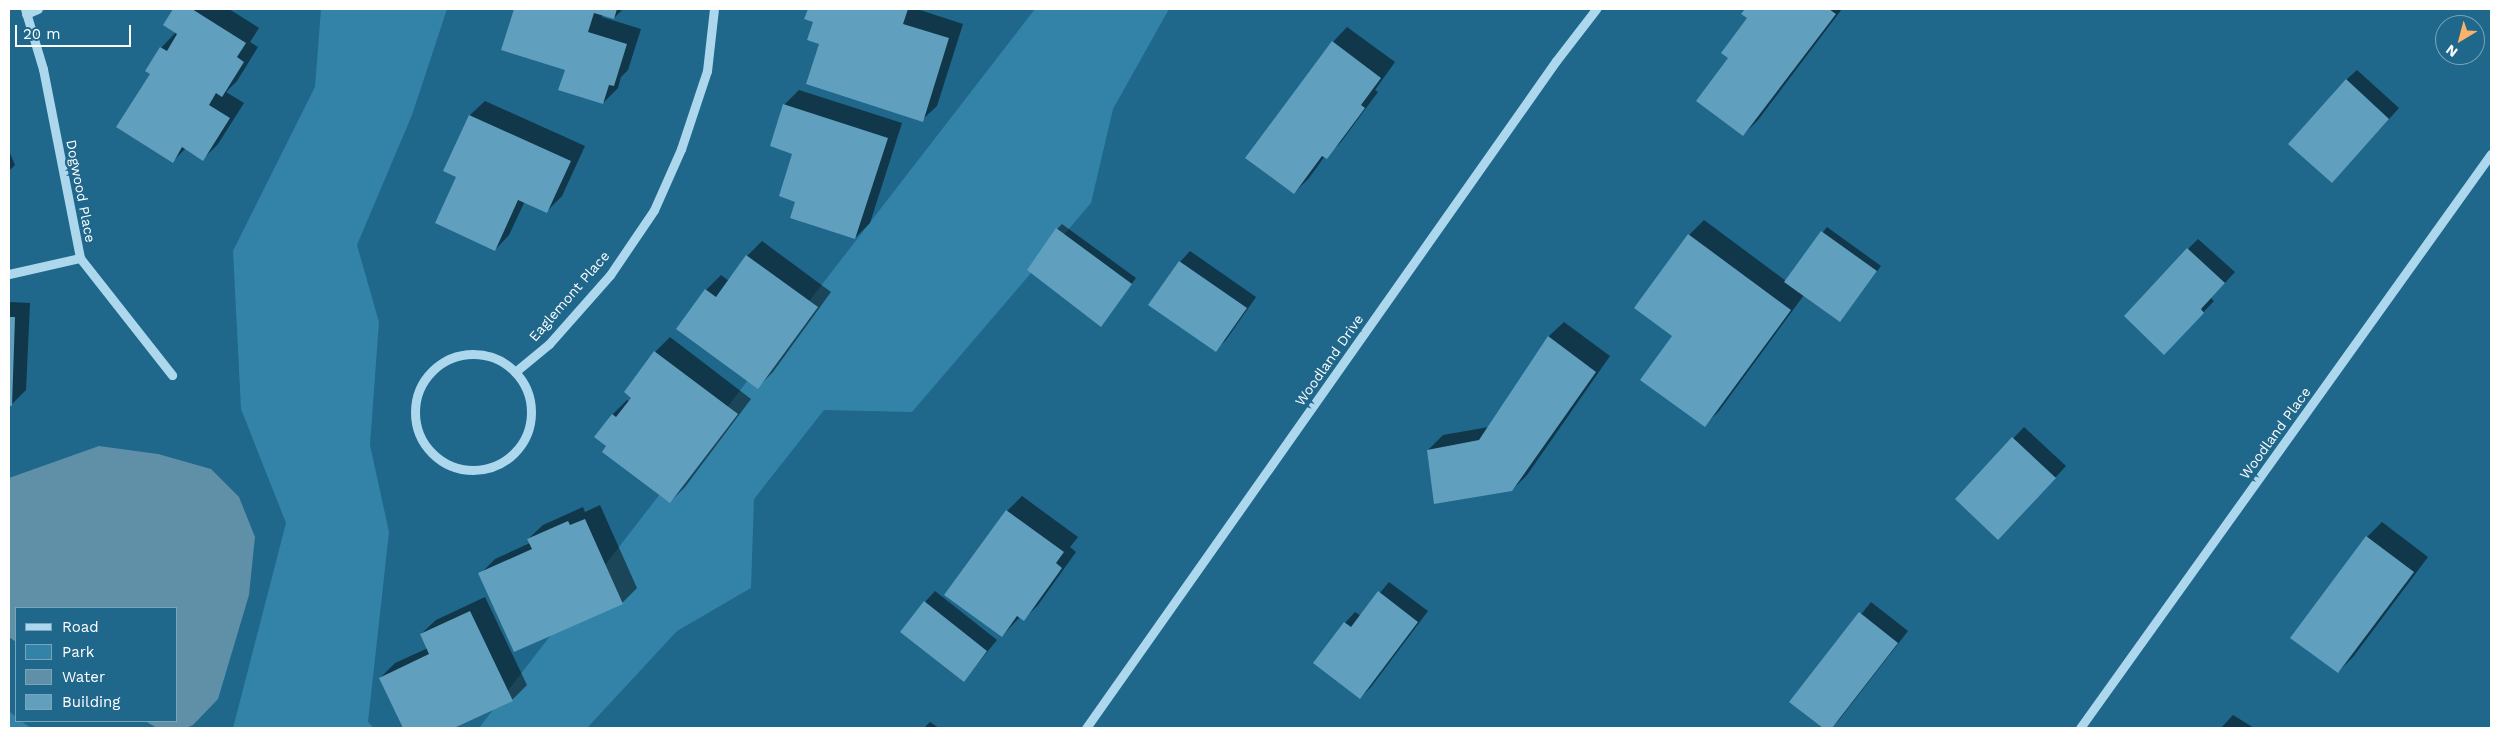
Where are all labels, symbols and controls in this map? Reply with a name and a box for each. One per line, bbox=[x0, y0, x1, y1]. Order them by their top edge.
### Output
scale bar bbox=[18, 15, 134, 47]
north arrow bbox=[2435, 15, 2485, 65]
text: 20 m bbox=[23, 25, 61, 43]
text: N bbox=[2443, 42, 2461, 61]
street label: Dogwood Place bbox=[63, 138, 99, 244]
street label: Eaglemont Place bbox=[525, 247, 613, 345]
street label: Woodland Drive bbox=[1291, 311, 1367, 409]
street label: Woodland Place bbox=[2236, 384, 2314, 482]
legend bbox=[15, 607, 178, 722]
text: Road bbox=[62, 618, 99, 636]
text: Park bbox=[62, 643, 94, 661]
text: Water bbox=[62, 668, 105, 686]
text: Building bbox=[62, 693, 120, 711]

